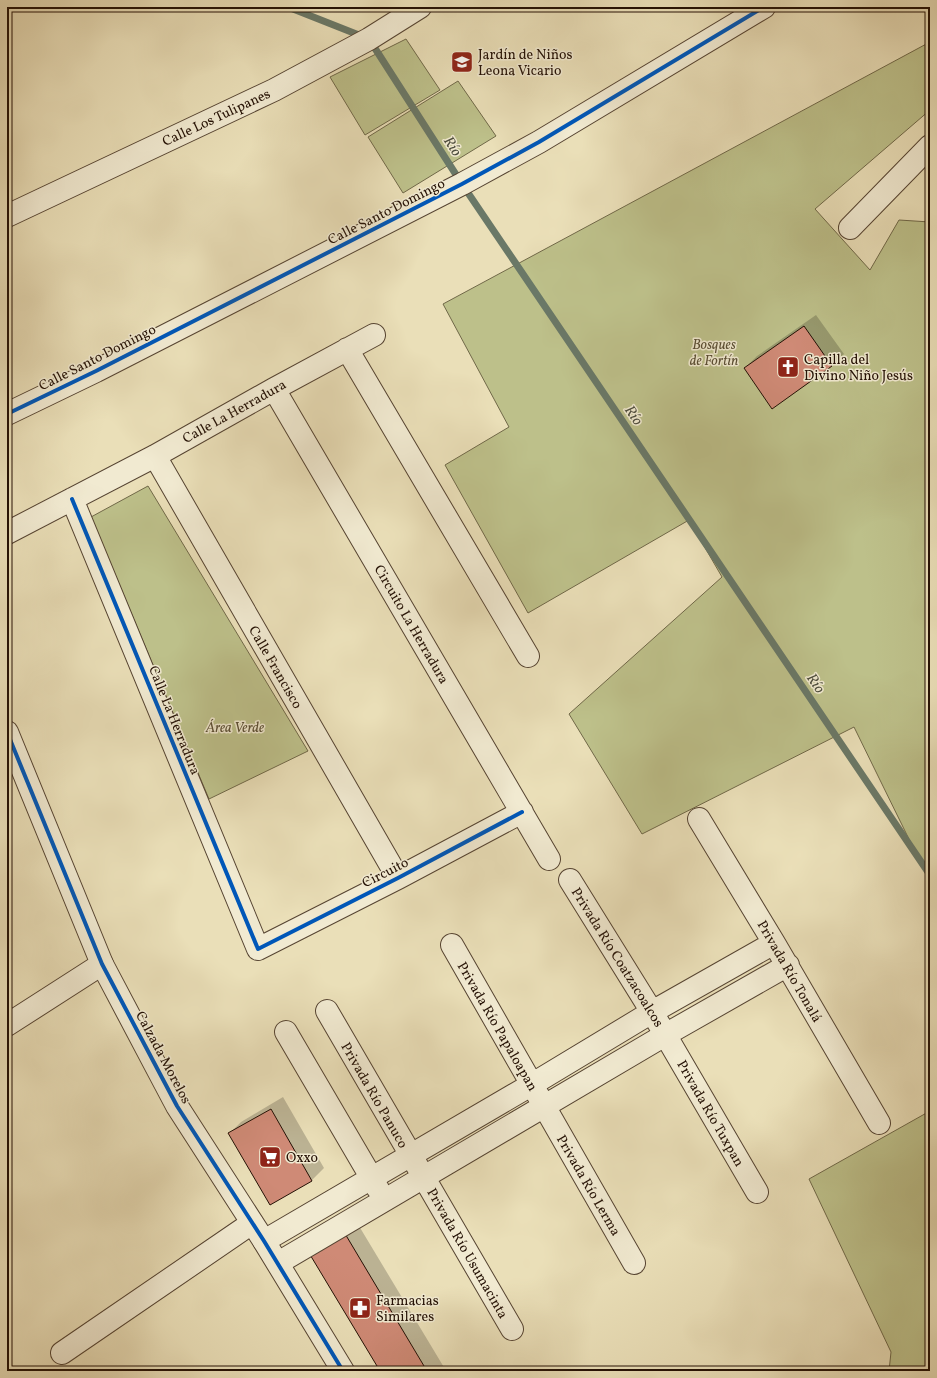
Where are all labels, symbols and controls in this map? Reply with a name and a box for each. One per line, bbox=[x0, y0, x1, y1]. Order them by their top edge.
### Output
place label: Jardín de Niños Leona Vicario bbox=[478, 46, 572, 81]
school or university icon: Jardín de Niños Leona Vicario bbox=[449, 49, 475, 75]
street label: Calle Los Tulipanes bbox=[159, 85, 274, 152]
water label: Río bbox=[437, 133, 466, 161]
street label: Calle Santo Domingo bbox=[325, 175, 449, 250]
street label: Calle Santo Domingo bbox=[36, 321, 160, 396]
park label: Bosques de Fortín bbox=[690, 336, 738, 371]
place label: Capilla del Divino Niño Jesús bbox=[804, 351, 913, 386]
church icon: Capilla del Divino Niño Jesús bbox=[775, 354, 801, 380]
street label: Calle La Herradura bbox=[179, 376, 290, 449]
water label: Río bbox=[618, 402, 647, 430]
street label: Circuito La Herradura bbox=[369, 562, 453, 688]
street label: Calle Francisco bbox=[243, 623, 306, 713]
street label: Calle La Herradura bbox=[143, 663, 204, 778]
water label: Río bbox=[800, 670, 829, 698]
park label: Área Verde bbox=[205, 719, 264, 738]
street label: Circuito bbox=[359, 854, 412, 893]
street label: Privada Río Coatzacoalcos bbox=[566, 884, 667, 1031]
street label: Privada Río Tonalá bbox=[752, 917, 826, 1026]
street label: Privada Río Papaloapan bbox=[452, 959, 542, 1095]
street label: Calzada Morelos bbox=[130, 1008, 195, 1107]
street label: Privada Río Panuco bbox=[336, 1039, 412, 1152]
street label: Privada Río Tuxpan bbox=[671, 1057, 748, 1170]
street label: Privada Río Lerma bbox=[551, 1132, 624, 1240]
supermarket icon: Oxxo bbox=[257, 1144, 283, 1170]
place label: Oxxo bbox=[286, 1149, 318, 1168]
street label: Privada Río Usumacinta bbox=[422, 1185, 512, 1322]
place label: Farmacias Similares bbox=[376, 1292, 439, 1327]
pharmacy icon: Farmacias Similares bbox=[347, 1295, 373, 1321]

